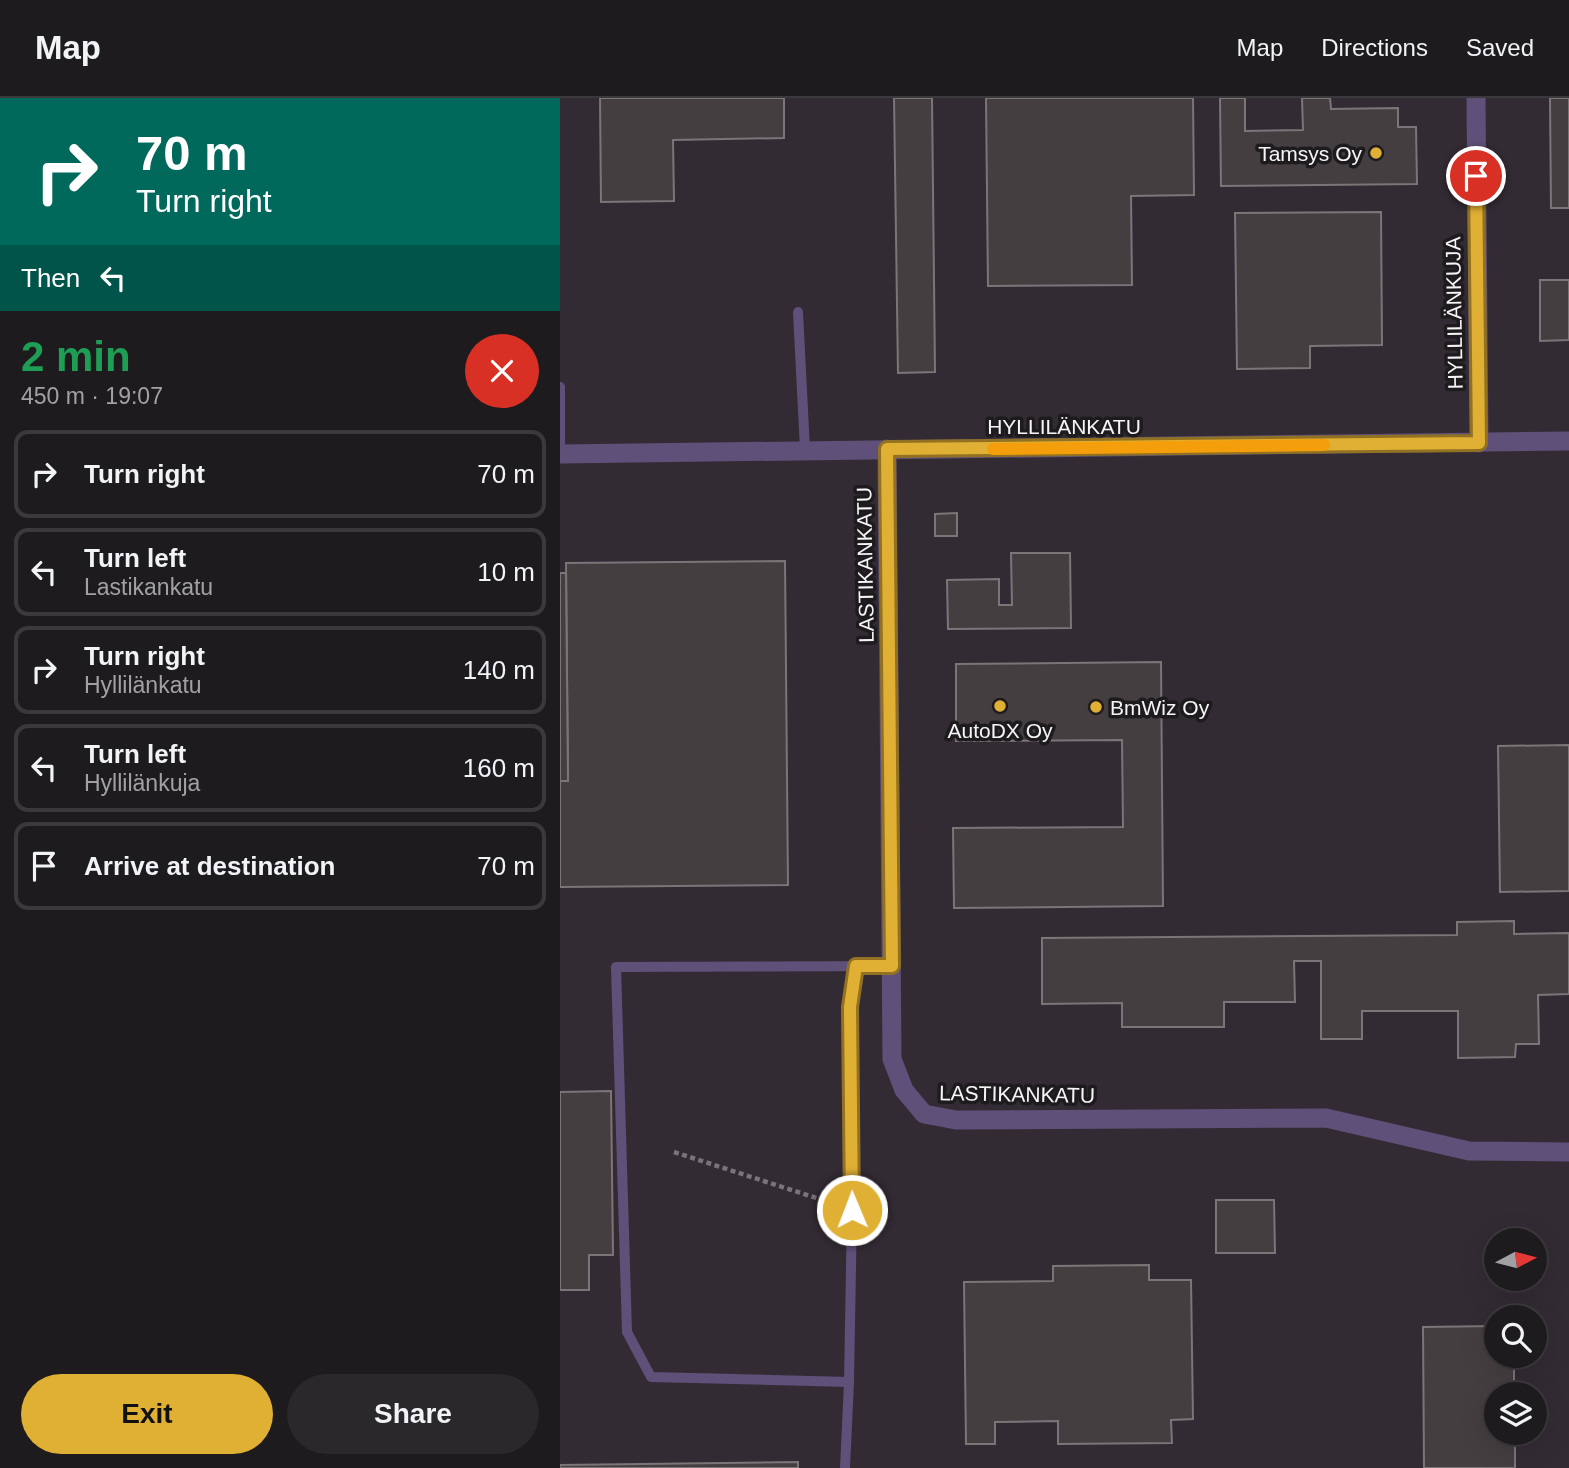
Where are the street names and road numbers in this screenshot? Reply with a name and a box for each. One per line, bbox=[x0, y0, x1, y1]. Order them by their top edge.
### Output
street label: HYLLILÄNKUJA bbox=[1441, 236, 1467, 390]
street label: HYLLILÄNKATU bbox=[987, 415, 1141, 438]
street label: LASTIKANKATU bbox=[852, 487, 878, 643]
street label: LASTIKANKATU bbox=[939, 1081, 1095, 1107]

